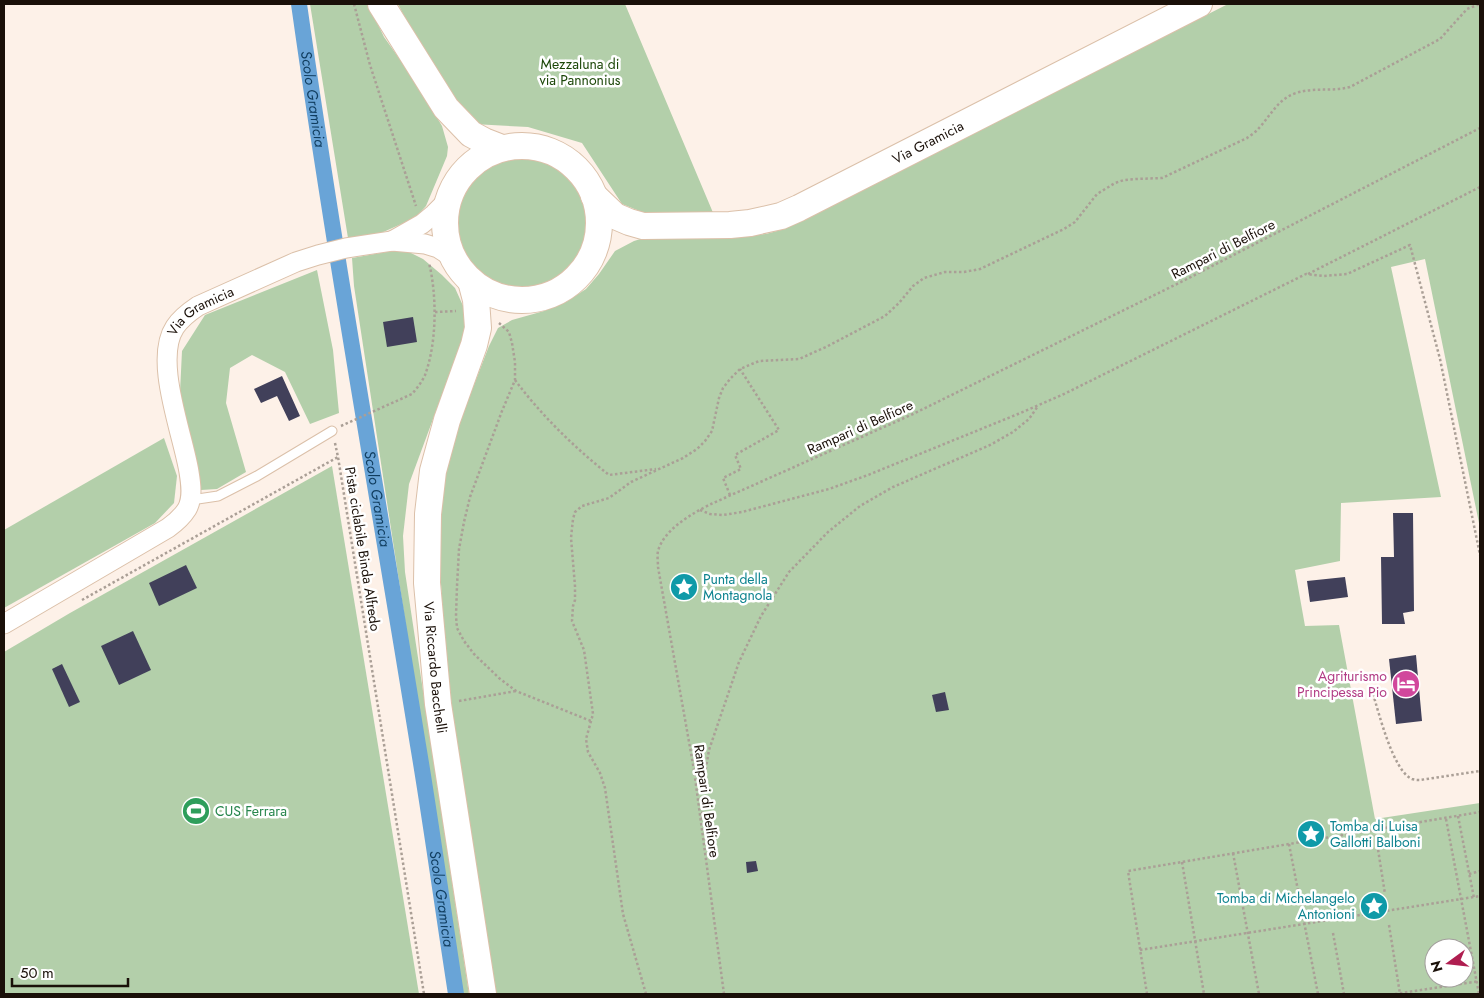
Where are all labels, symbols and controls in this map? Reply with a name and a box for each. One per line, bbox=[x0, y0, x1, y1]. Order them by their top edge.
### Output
water label: Scolo Gramicia bbox=[295, 49, 331, 150]
park label: Mezzaluna di via Pannonius bbox=[539, 54, 621, 90]
street label: Via Gramicia bbox=[889, 116, 967, 169]
street label: Rampari di Belfiore bbox=[1168, 214, 1278, 284]
street label: Via Gramicia bbox=[162, 281, 237, 339]
street label: Rampari di Belfiore bbox=[804, 395, 916, 459]
water label: Scolo Gramicia bbox=[358, 449, 396, 549]
street label: Pista ciclabile Binda Alfredo bbox=[340, 465, 386, 633]
place label: Punta della Montagnola bbox=[703, 569, 772, 605]
place icon: Punta della Montagnola bbox=[669, 572, 699, 602]
street label: Via Riccardo Bacchelli bbox=[419, 601, 452, 735]
place label: Agriturismo Principessa Pio bbox=[1297, 666, 1387, 702]
hotel icon: Agriturismo Principessa Pio bbox=[1391, 669, 1421, 699]
street label: Rampari di Belfiore bbox=[689, 743, 725, 859]
sports icon: CUS Ferrara bbox=[181, 796, 211, 826]
place label: CUS Ferrara bbox=[215, 801, 287, 821]
place label: Tomba di Luisa Gallotti Balboni bbox=[1330, 816, 1421, 852]
place icon: Tomba di Luisa Gallotti Balboni bbox=[1296, 819, 1326, 849]
water label: Scolo Gramicia bbox=[424, 849, 460, 949]
place label: Tomba di Michelangelo Antonioni bbox=[1217, 888, 1355, 924]
place icon: Tomba di Michelangelo Antonioni bbox=[1359, 891, 1389, 921]
north arrow bbox=[1424, 938, 1474, 988]
scale bar bbox=[12, 956, 129, 988]
text: N bbox=[1425, 958, 1448, 974]
text: 50 m bbox=[20, 962, 54, 984]

